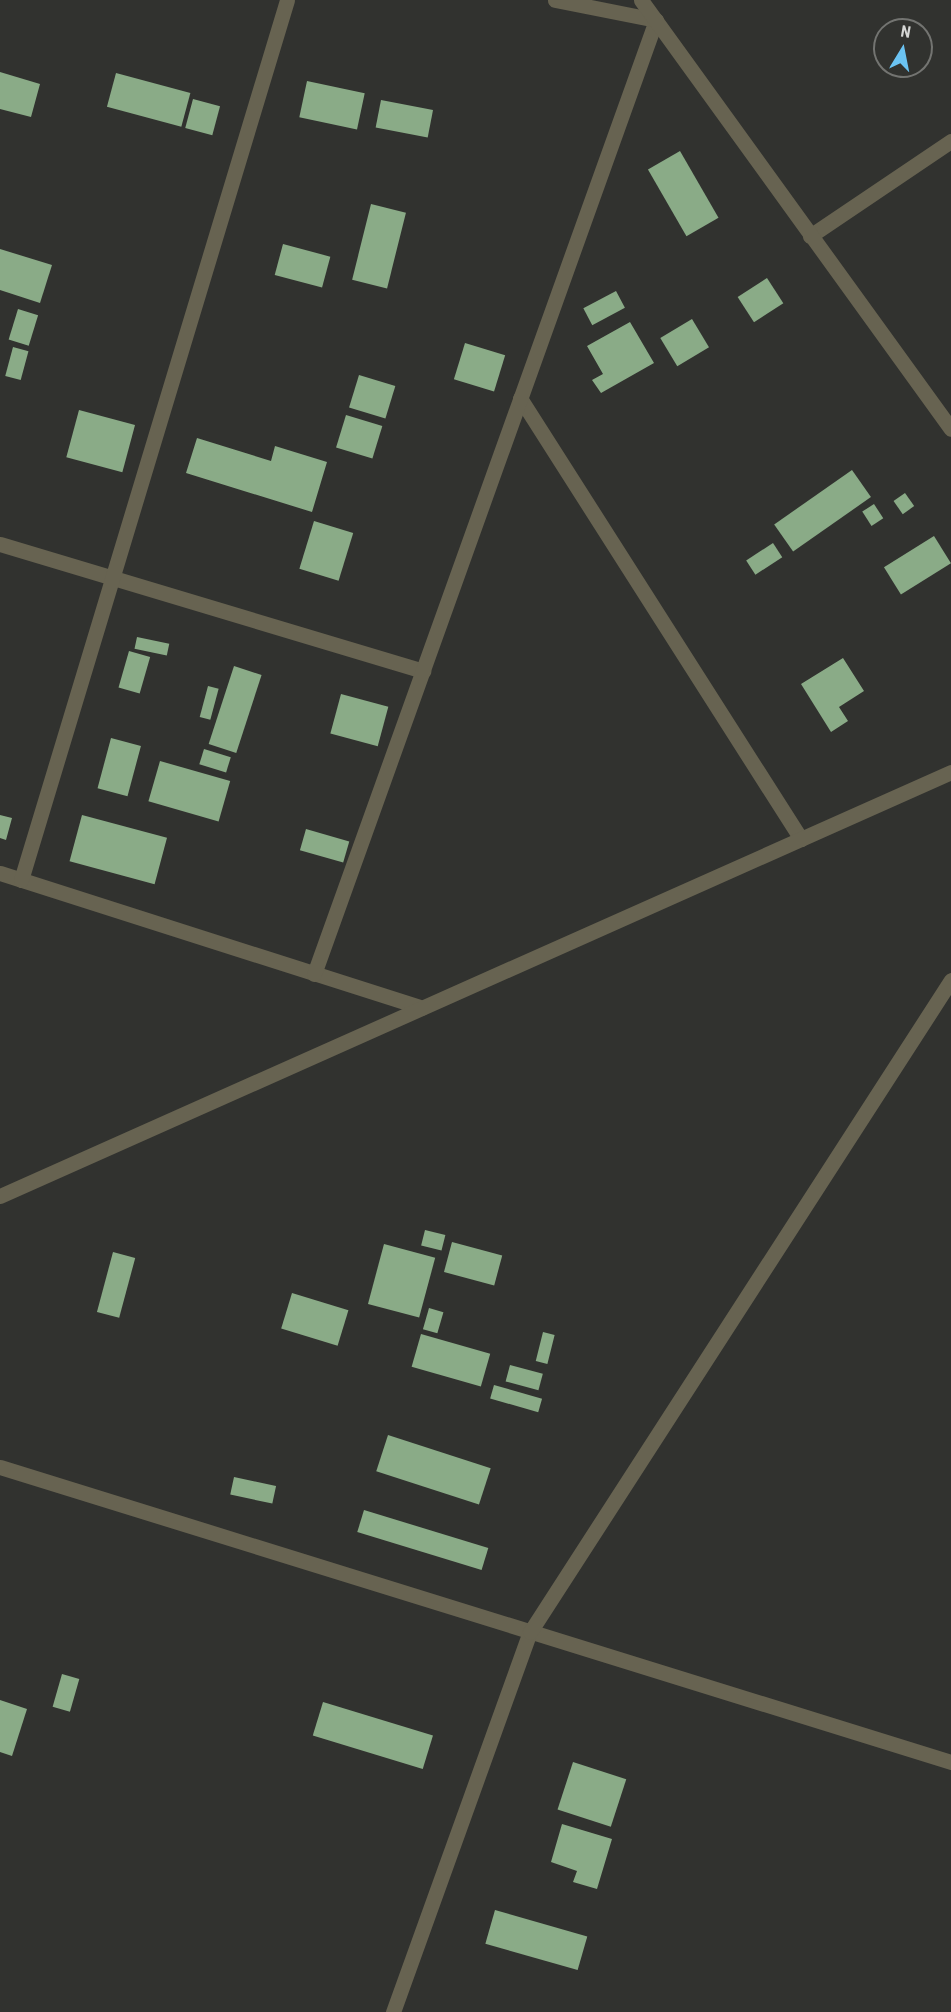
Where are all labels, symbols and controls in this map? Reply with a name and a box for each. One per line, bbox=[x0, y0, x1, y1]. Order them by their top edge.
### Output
north arrow bbox=[873, 18, 933, 78]
text: N bbox=[899, 22, 912, 42]

